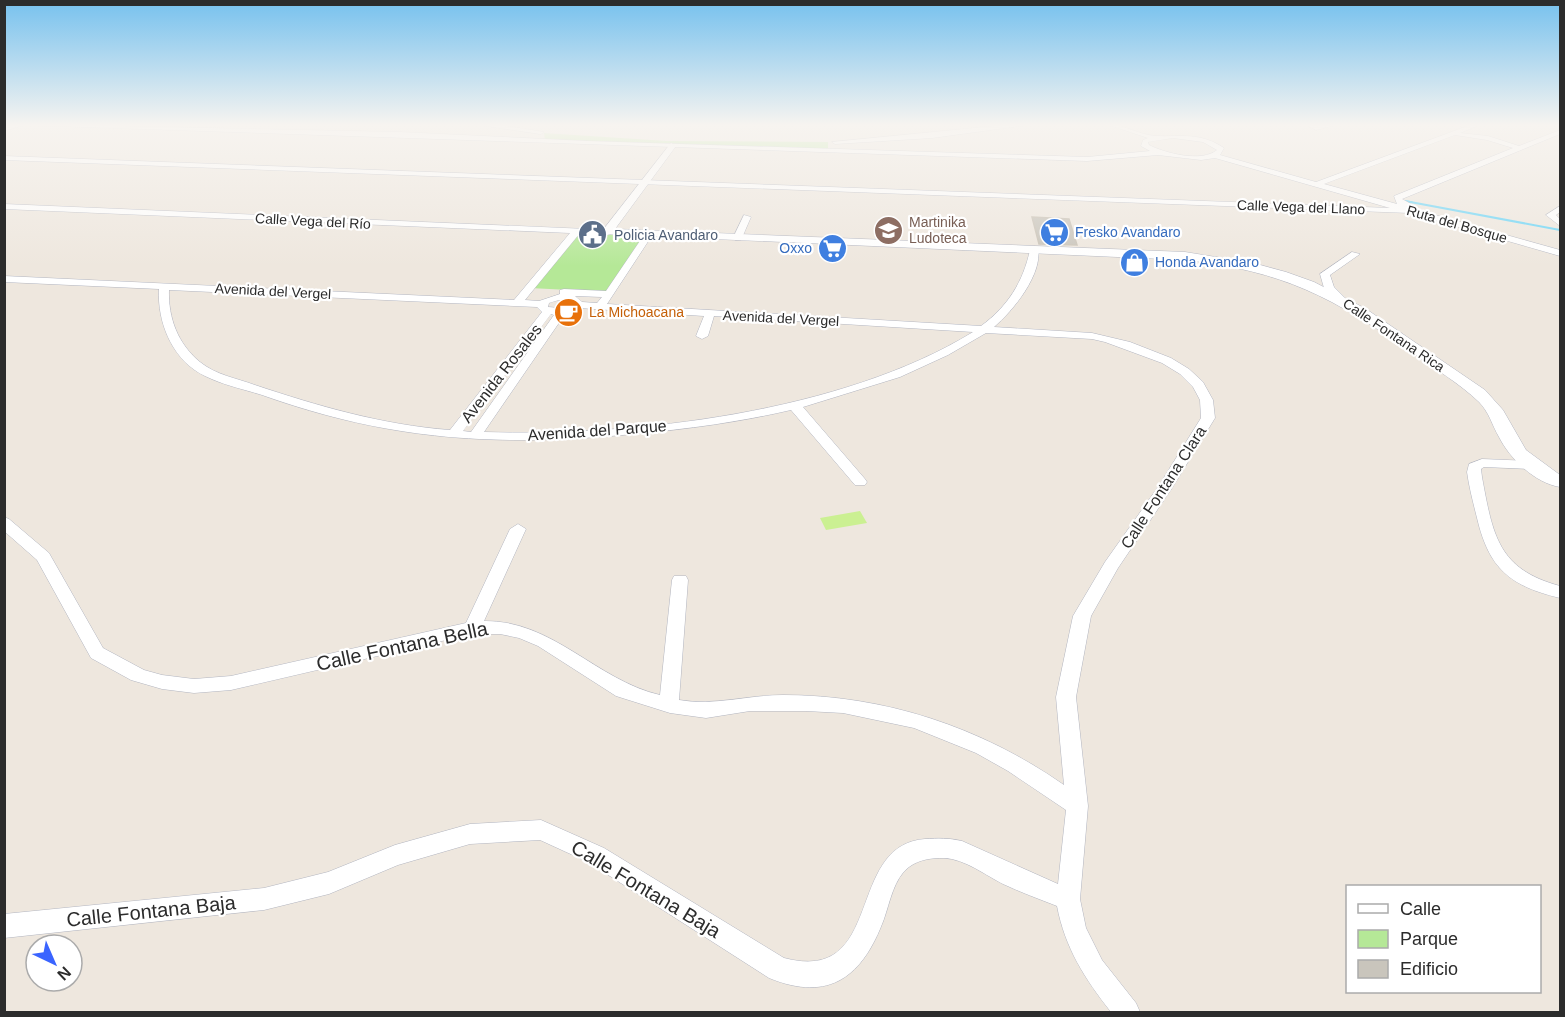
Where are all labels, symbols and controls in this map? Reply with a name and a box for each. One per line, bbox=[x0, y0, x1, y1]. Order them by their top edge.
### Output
street label: Calle Vega del Llano bbox=[1237, 197, 1366, 217]
street label: Ruta del Bosque bbox=[1405, 202, 1509, 246]
street label: Calle Vega del Río bbox=[255, 210, 372, 232]
school or university icon: Martinika Ludoteca bbox=[872, 214, 904, 246]
place label: Martinika Ludoteca bbox=[909, 214, 967, 246]
supermarket icon: Fresko Avandaro bbox=[1038, 216, 1070, 248]
public building icon: Policia Avandaro bbox=[577, 219, 609, 251]
place label: Fresko Avandaro bbox=[1075, 224, 1181, 240]
place label: Policia Avandaro bbox=[614, 227, 718, 243]
supermarket icon: Oxxo bbox=[817, 232, 849, 264]
place label: Oxxo bbox=[779, 240, 812, 256]
shop icon: Honda Avandaro bbox=[1118, 246, 1150, 278]
place label: Honda Avandaro bbox=[1155, 254, 1259, 270]
street label: Avenida del Vergel bbox=[214, 280, 332, 302]
street label: Calle Fontana Rica bbox=[1340, 295, 1448, 375]
cafe icon: La Michoacana bbox=[552, 296, 584, 328]
place label: La Michoacana bbox=[589, 304, 684, 320]
street label: Avenida del Vergel bbox=[722, 307, 840, 329]
street label: Avenida Rosales bbox=[458, 321, 545, 426]
street label: Avenida del Parque bbox=[527, 417, 667, 444]
street label: Calle Fontana Clara bbox=[1118, 423, 1209, 552]
street label: Calle Fontana Bella bbox=[314, 617, 491, 675]
street label: Calle Fontana Baja bbox=[567, 836, 725, 943]
legend bbox=[1346, 885, 1541, 993]
street label: Calle Fontana Baja bbox=[65, 891, 238, 931]
text: Calle bbox=[1400, 899, 1441, 919]
text: Parque bbox=[1400, 929, 1458, 949]
north arrow bbox=[24, 933, 84, 993]
text: Edificio bbox=[1400, 959, 1458, 979]
text: N bbox=[54, 963, 74, 984]

